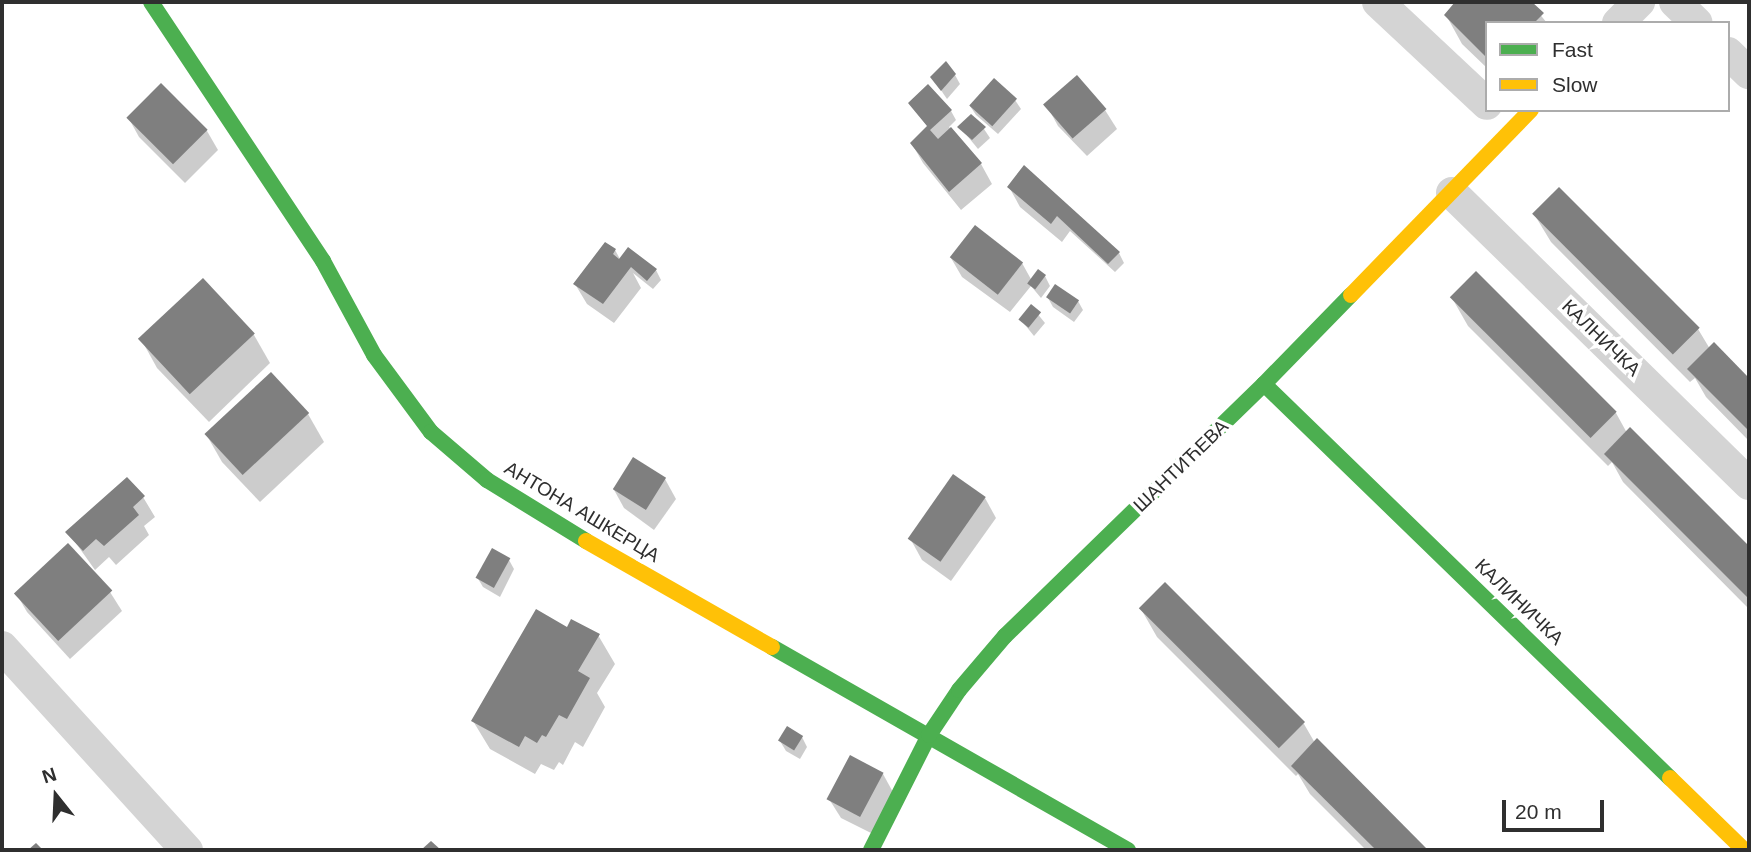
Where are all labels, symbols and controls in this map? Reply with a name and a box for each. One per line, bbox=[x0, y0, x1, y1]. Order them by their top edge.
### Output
legend bbox=[1485, 21, 1730, 112]
text: Fast bbox=[1552, 38, 1593, 61]
text: Slow bbox=[1552, 73, 1598, 96]
street label: КАЛНИЧКА bbox=[1557, 295, 1645, 381]
street label: ШАНТИЋЕВА bbox=[1129, 415, 1233, 517]
street label: АНТОНА АШКЕРЦА bbox=[500, 457, 664, 567]
street label: КАЛИНИЧКА bbox=[1470, 554, 1568, 650]
north arrow bbox=[21, 761, 91, 831]
text: N bbox=[40, 763, 59, 788]
scale bar bbox=[1506, 786, 1608, 830]
text: 20 m bbox=[1515, 800, 1562, 823]

